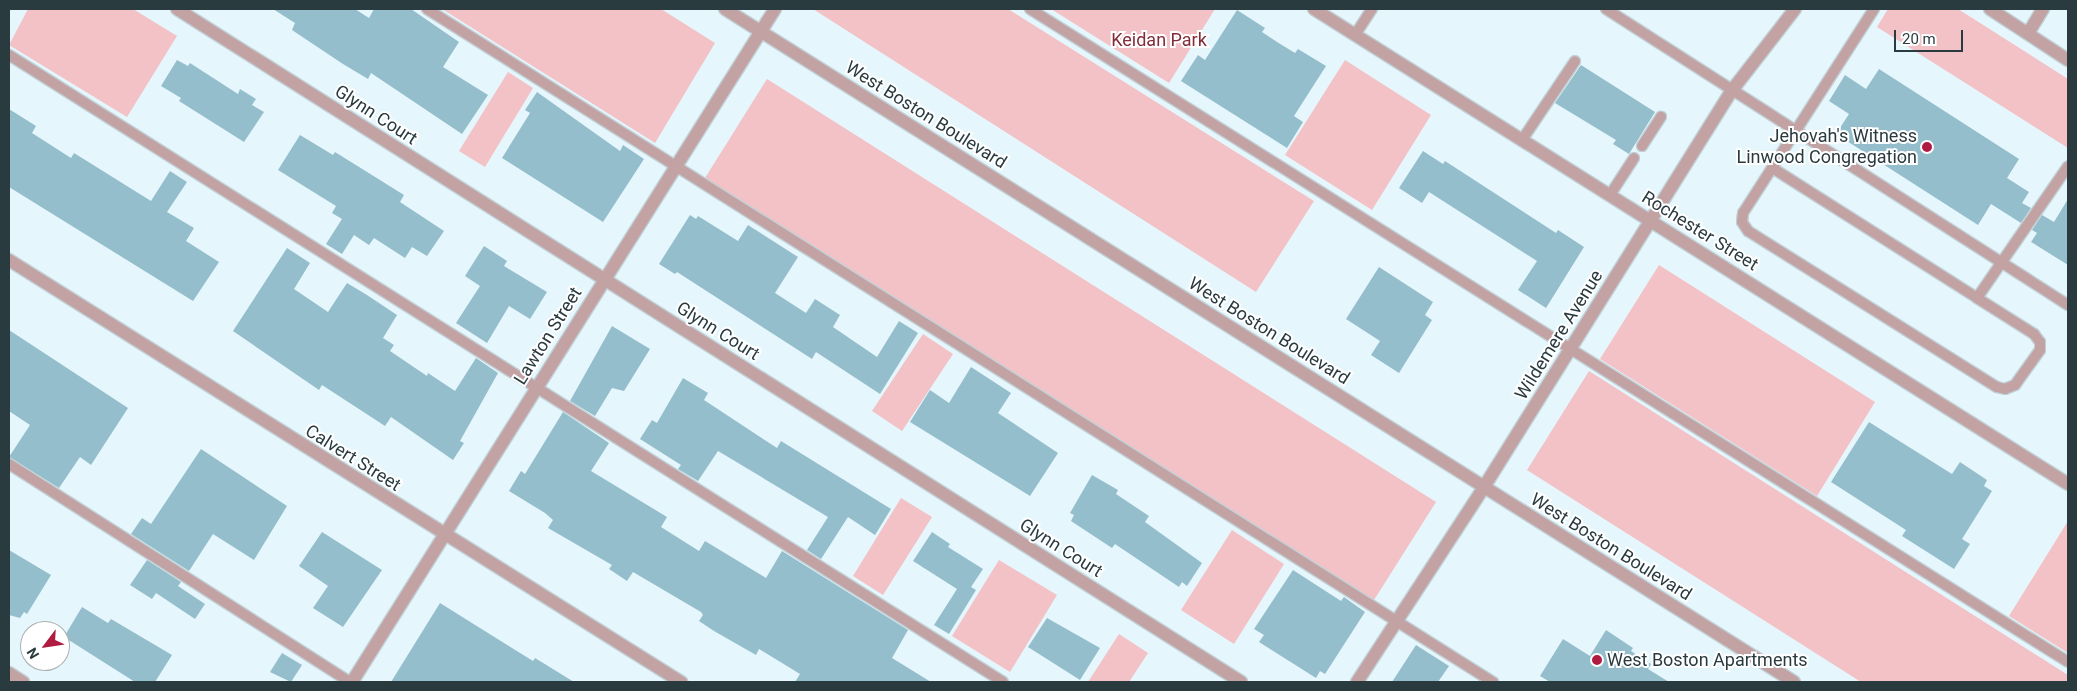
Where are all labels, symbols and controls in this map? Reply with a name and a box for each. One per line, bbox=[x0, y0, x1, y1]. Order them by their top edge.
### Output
scale bar bbox=[1897, 20, 1966, 52]
park label: Keidan Park bbox=[1111, 29, 1207, 51]
text: 20 m bbox=[1902, 30, 1936, 48]
street label: West Boston Boulevard bbox=[842, 57, 1010, 173]
street label: Glynn Court bbox=[331, 80, 421, 150]
place label: Jehovah's Witness Linwood Congregation bbox=[1736, 126, 1917, 168]
marker: Jehovah's Witness Linwood Congregation bbox=[1921, 141, 1933, 153]
street label: Rochester Street bbox=[1638, 187, 1762, 275]
street label: Wildemere Avenue bbox=[1510, 266, 1608, 404]
street label: West Boston Boulevard bbox=[1185, 273, 1353, 389]
street label: Lawton Street bbox=[509, 283, 587, 389]
street label: Glynn Court bbox=[672, 297, 764, 365]
street label: Calvert Street bbox=[301, 420, 405, 496]
street label: West Boston Boulevard bbox=[1527, 489, 1695, 605]
street label: Glynn Court bbox=[1015, 514, 1107, 582]
north arrow bbox=[20, 621, 70, 671]
text: N bbox=[24, 645, 42, 662]
place label: West Boston Apartments bbox=[1607, 649, 1808, 671]
marker: West Boston Apartments bbox=[1591, 654, 1603, 666]

